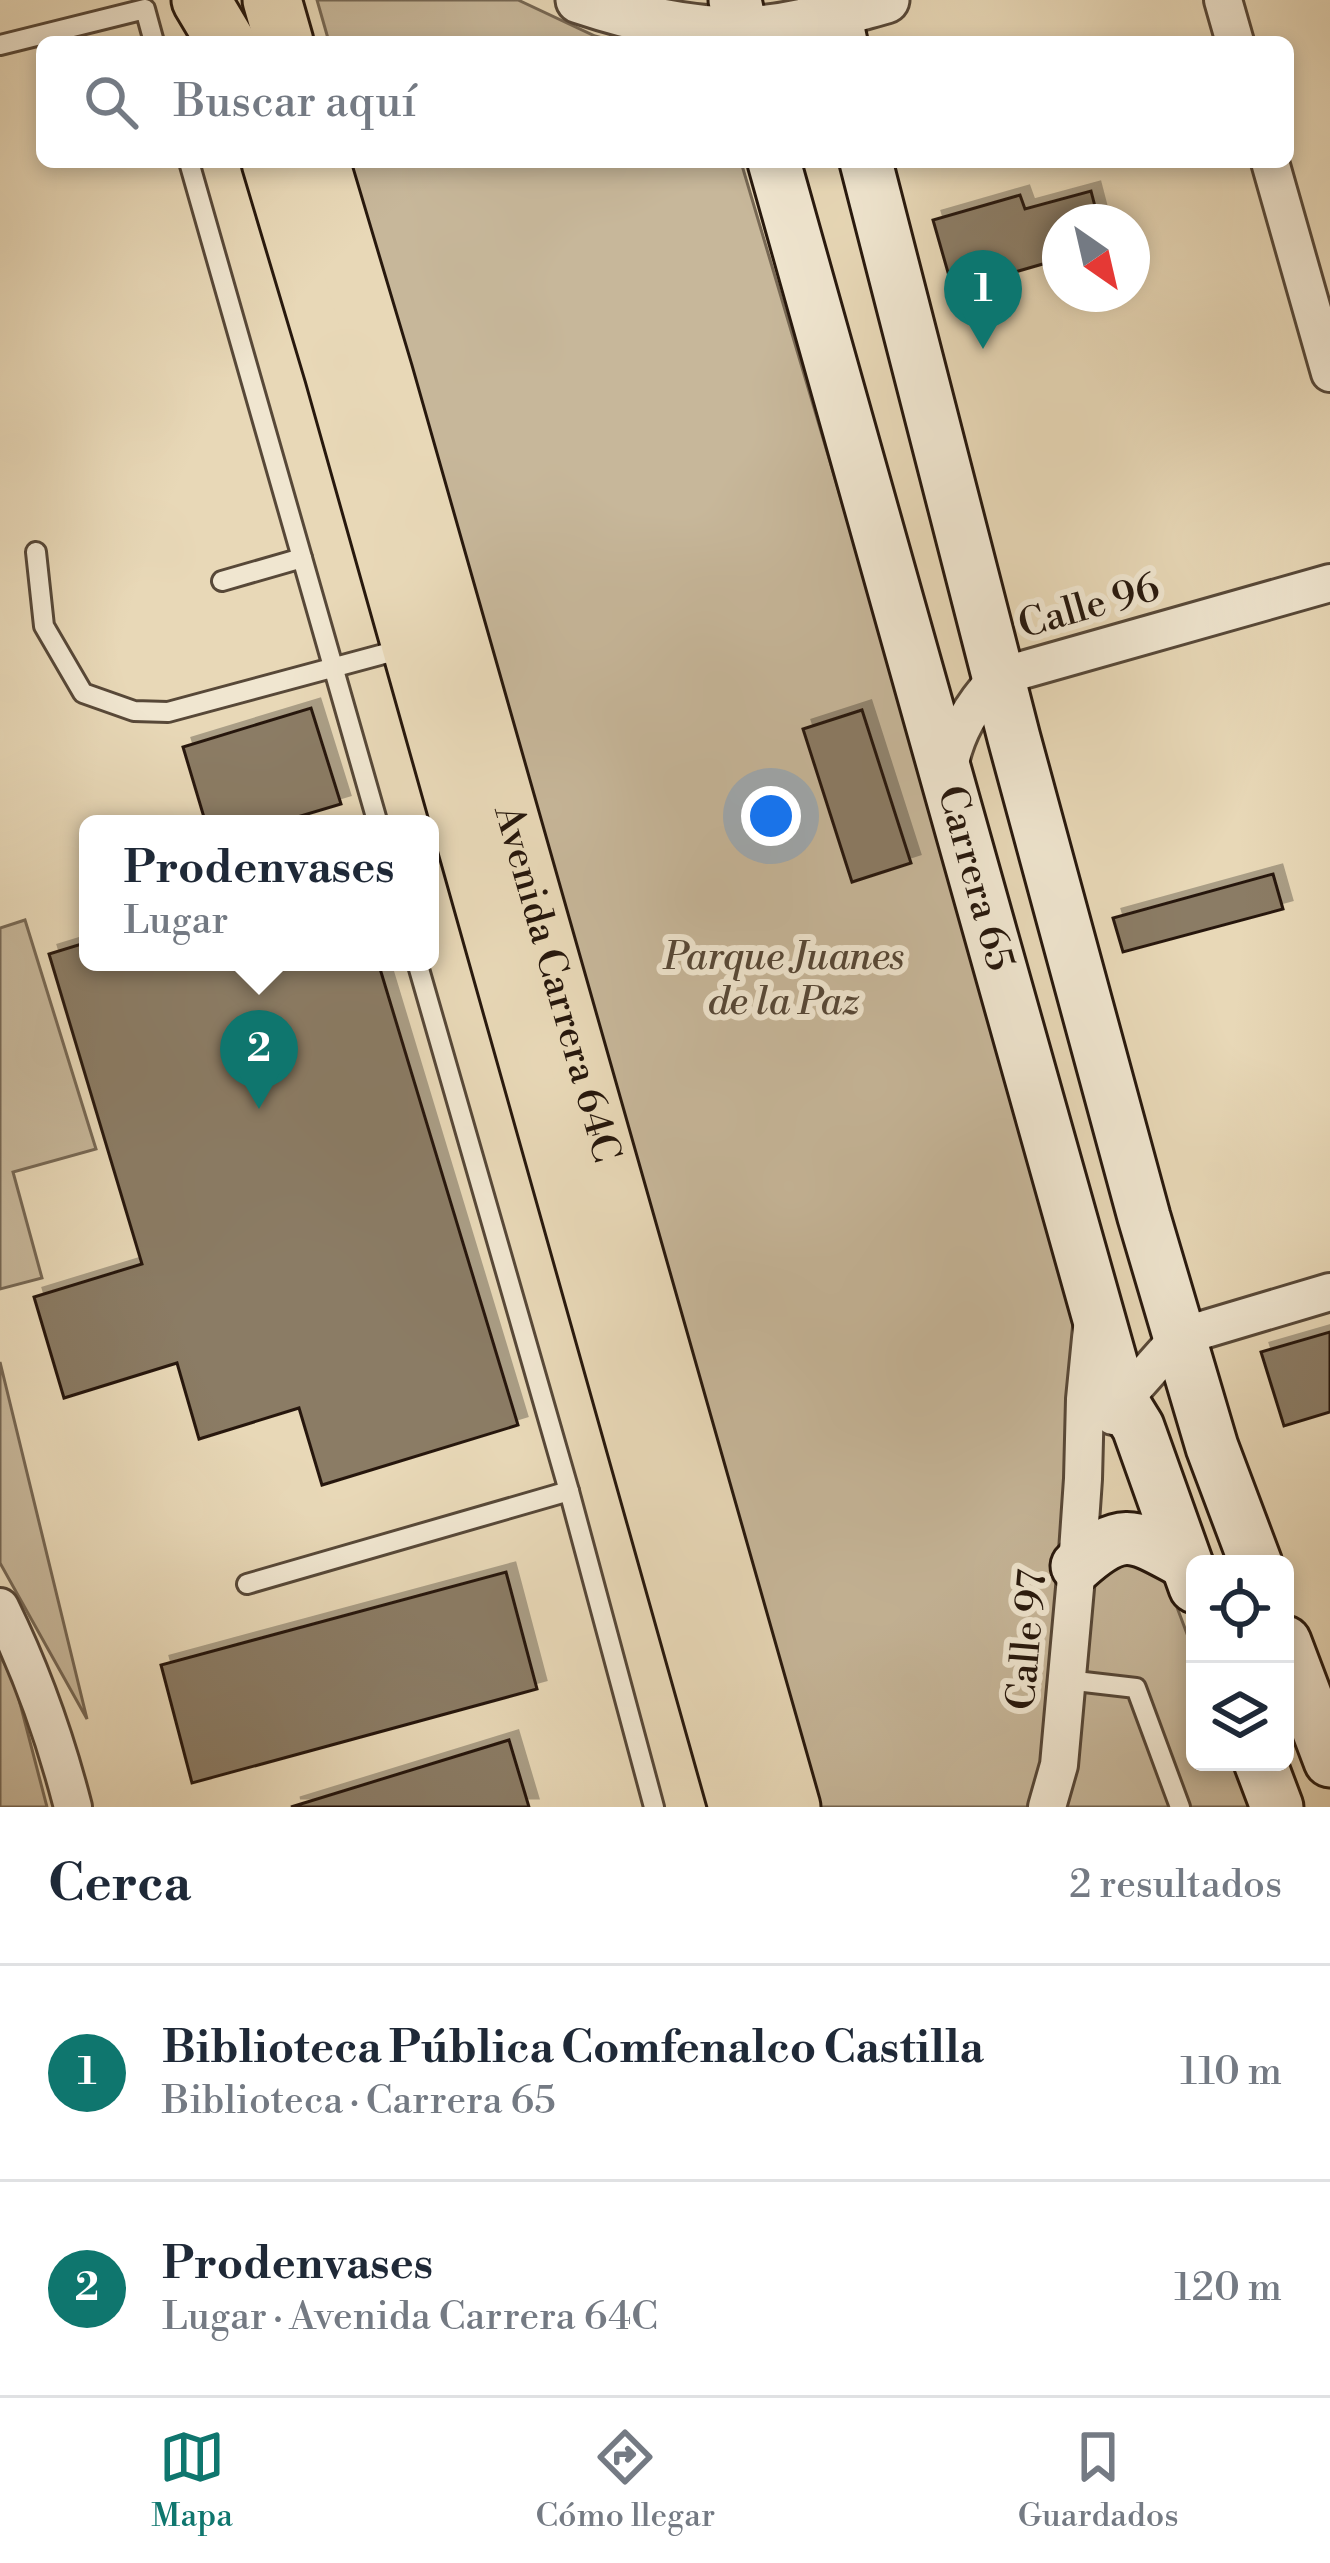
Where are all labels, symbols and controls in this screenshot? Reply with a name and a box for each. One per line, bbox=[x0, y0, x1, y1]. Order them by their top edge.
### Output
search box bbox=[36, 36, 1294, 168]
icon: search bbox=[78, 69, 144, 135]
text: Buscar aquí bbox=[174, 74, 416, 131]
north arrow bbox=[1042, 204, 1150, 312]
pin: 1 bbox=[944, 250, 1022, 349]
street label: Calle 96 bbox=[1013, 564, 1165, 650]
street label: Carrera 65 bbox=[926, 780, 1024, 976]
your location bbox=[741, 786, 801, 846]
street label: Avenida Carrera 64C bbox=[482, 799, 631, 1168]
popup bbox=[79, 815, 439, 971]
text: Prodenvases bbox=[123, 840, 395, 897]
text: Lugar bbox=[123, 897, 228, 946]
park label: Parque Juanes de la Paz bbox=[663, 933, 904, 1027]
pin: 2 bbox=[220, 1010, 298, 1109]
map controls bbox=[1186, 1555, 1294, 1771]
button: locate bbox=[1186, 1555, 1294, 1663]
street label: Calle 97 bbox=[997, 1567, 1059, 1712]
button: layers bbox=[1186, 1663, 1294, 1771]
text: Cerca bbox=[48, 1853, 191, 1917]
text: 2 resultados bbox=[1069, 1861, 1282, 1910]
text: Biblioteca Pública Comfenalco Castilla bbox=[162, 2020, 984, 2077]
text: 1 bbox=[78, 2048, 96, 2097]
text: 110 m bbox=[1180, 2048, 1282, 2097]
text: Biblioteca · Carrera 65 bbox=[162, 2077, 556, 2126]
text: Prodenvases bbox=[162, 2236, 433, 2293]
text: 2 bbox=[75, 2264, 99, 2313]
text: 120 m bbox=[1174, 2264, 1282, 2313]
text: Lugar · Avenida Carrera 64C bbox=[162, 2293, 658, 2342]
tab: Mapa bbox=[151, 2424, 233, 2537]
tab: Cómo llegar bbox=[535, 2424, 715, 2537]
tab: Guardados bbox=[1018, 2424, 1179, 2537]

